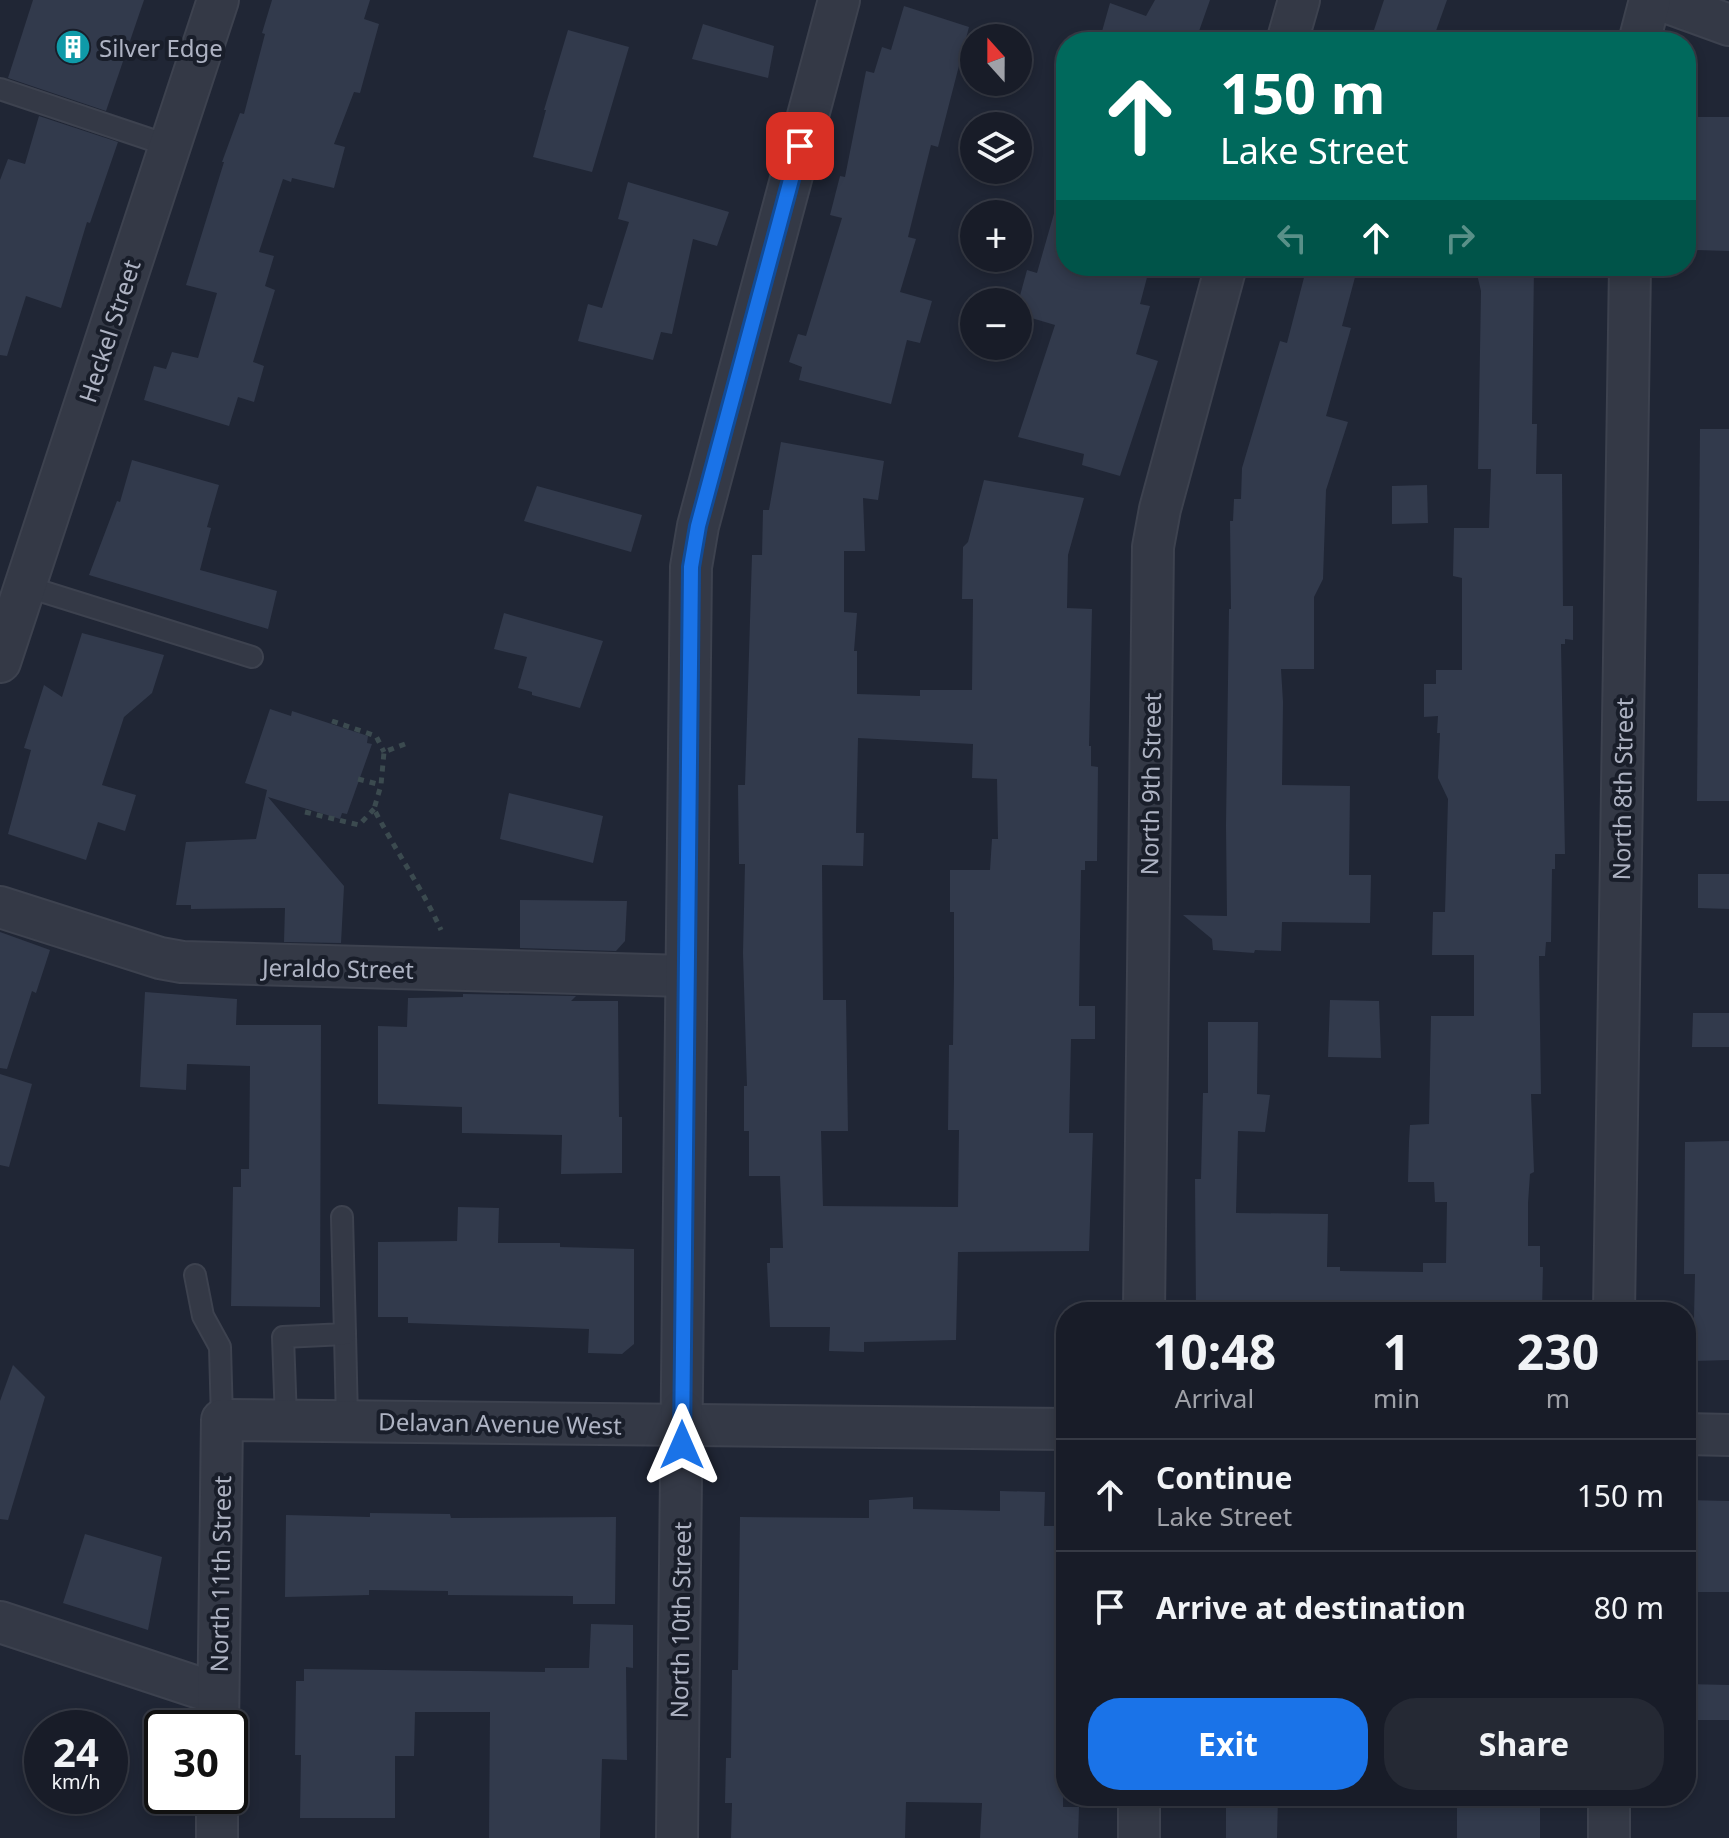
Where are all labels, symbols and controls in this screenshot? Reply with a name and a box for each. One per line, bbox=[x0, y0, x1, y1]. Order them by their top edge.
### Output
north arrow bbox=[960, 24, 1032, 96]
map controls bbox=[960, 24, 1032, 360]
building icon: Silver Edge bbox=[54, 28, 92, 66]
place label: Silver Edge bbox=[99, 31, 223, 64]
text: 150 m bbox=[1220, 54, 1385, 130]
icon: ahead bbox=[1088, 64, 1192, 168]
pin bbox=[766, 112, 834, 180]
button: layers bbox=[960, 112, 1032, 184]
icon: arrive bbox=[778, 124, 822, 168]
text: Lake Street bbox=[1220, 126, 1408, 175]
button: + bbox=[960, 200, 1032, 272]
icon: left bbox=[1270, 216, 1314, 260]
icon: ahead bbox=[1354, 216, 1398, 260]
icon: right bbox=[1438, 216, 1482, 260]
street label: Heckel Street bbox=[70, 255, 148, 407]
button: − bbox=[960, 288, 1032, 360]
street label: North 9th Street bbox=[1132, 692, 1168, 876]
street label: North 8th Street bbox=[1604, 697, 1640, 881]
street label: Jeraldo Street bbox=[260, 950, 414, 986]
text: 10:48 bbox=[1153, 1319, 1276, 1384]
text: 1 bbox=[1383, 1319, 1410, 1384]
text: 230 bbox=[1517, 1319, 1599, 1384]
text: Arrival bbox=[1175, 1380, 1254, 1416]
text: min bbox=[1373, 1380, 1420, 1416]
text: m bbox=[1546, 1380, 1570, 1416]
position arrow bbox=[640, 1403, 724, 1487]
street label: Delavan Avenue West bbox=[378, 1404, 622, 1442]
text: Continue bbox=[1156, 1457, 1292, 1498]
icon: ahead bbox=[1088, 1473, 1132, 1517]
street label: North 11th Street bbox=[202, 1475, 238, 1673]
text: 150 m bbox=[1577, 1475, 1664, 1516]
text: Lake Street bbox=[1156, 1498, 1292, 1534]
street label: North 10th Street bbox=[662, 1521, 698, 1719]
icon: arrive bbox=[1088, 1585, 1132, 1629]
text: Arrive at destination bbox=[1156, 1587, 1466, 1628]
text: 80 m bbox=[1594, 1587, 1664, 1628]
button: Exit bbox=[1088, 1698, 1368, 1790]
button: Share bbox=[1384, 1698, 1664, 1790]
speed limit sign: 30 bbox=[144, 1710, 248, 1814]
text: 24 bbox=[53, 1724, 99, 1779]
text: km/h bbox=[51, 1768, 101, 1795]

